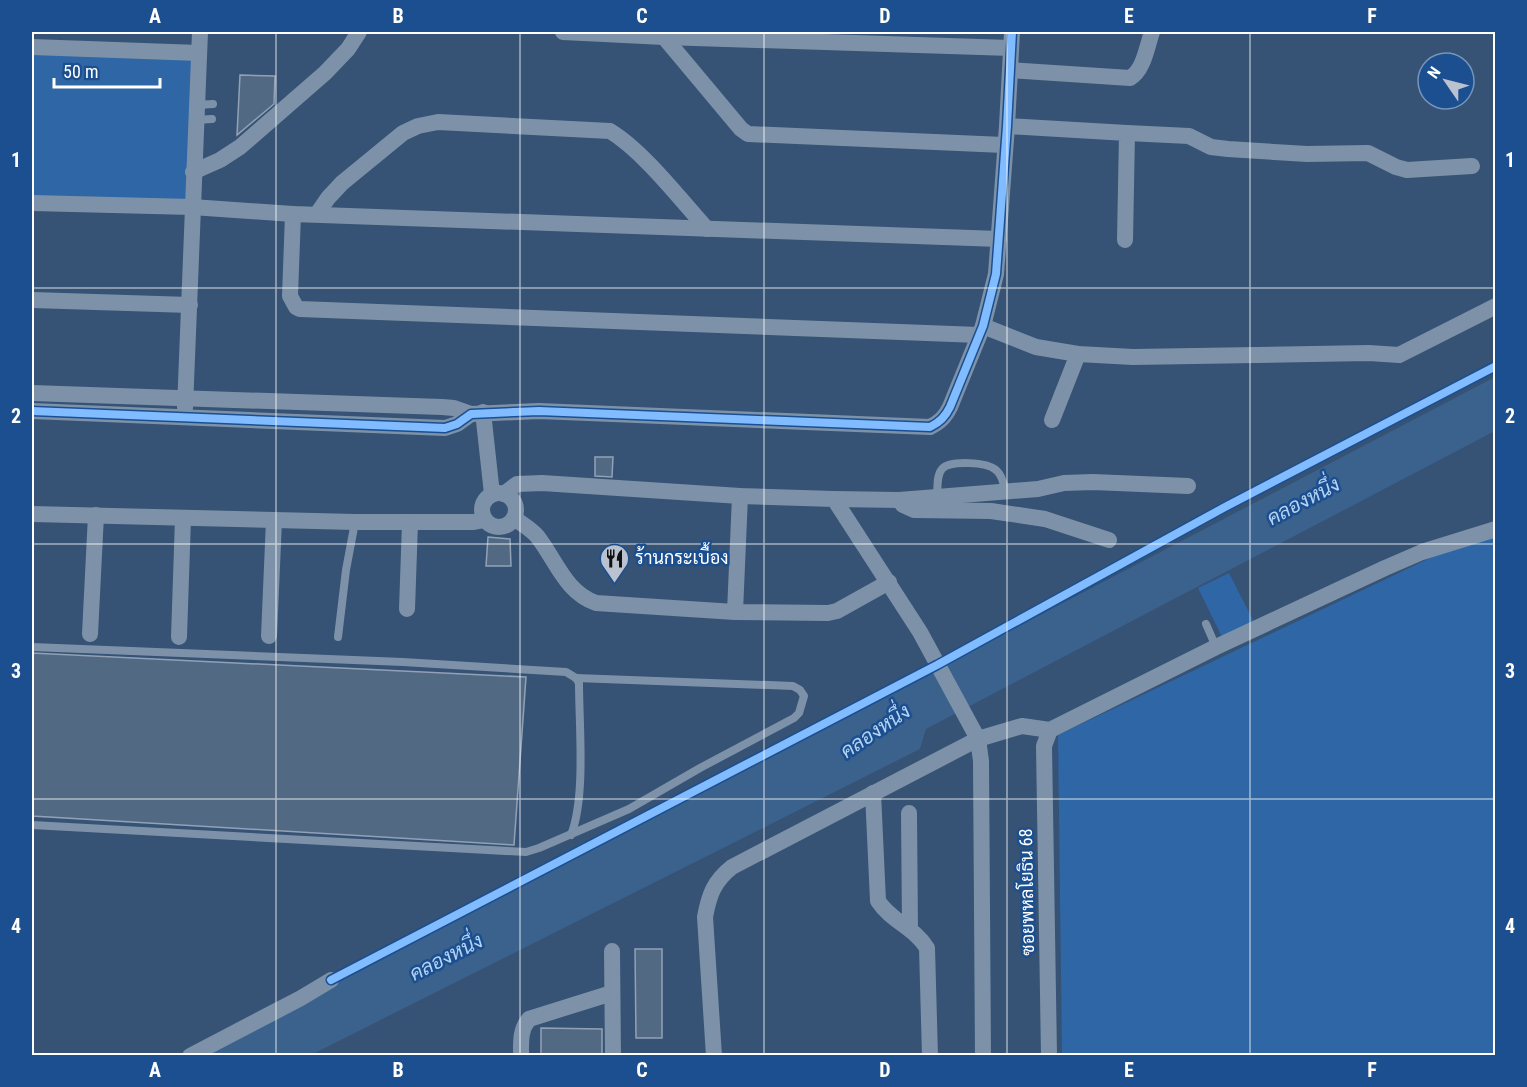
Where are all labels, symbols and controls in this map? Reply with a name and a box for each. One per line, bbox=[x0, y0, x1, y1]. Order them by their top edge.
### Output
text: A bbox=[149, 4, 161, 28]
text: B bbox=[392, 4, 404, 28]
text: C bbox=[636, 4, 648, 28]
text: D bbox=[879, 4, 891, 28]
text: E bbox=[1124, 4, 1134, 28]
text: F bbox=[1367, 4, 1377, 28]
scale bar bbox=[54, 51, 160, 89]
north arrow bbox=[1416, 51, 1476, 111]
text: 50 m bbox=[63, 61, 98, 82]
text: N bbox=[1424, 63, 1445, 82]
text: 1 bbox=[11, 148, 21, 172]
text: 1 bbox=[1505, 148, 1515, 172]
text: 2 bbox=[11, 404, 21, 428]
text: 2 bbox=[1505, 404, 1515, 428]
water label: คลองหนึ่ง bbox=[1260, 468, 1344, 530]
restaurant icon: ร้านกระเบื้อง bbox=[598, 542, 630, 584]
place label: ร้านกระเบื้อง bbox=[635, 542, 729, 568]
text: 3 bbox=[11, 659, 21, 683]
text: 3 bbox=[1505, 659, 1515, 683]
water label: คลองหนึ่ง bbox=[833, 695, 914, 763]
street label: ซอยพหลโยธิน 68 bbox=[1013, 828, 1038, 956]
text: 4 bbox=[11, 914, 21, 938]
text: 4 bbox=[1505, 914, 1515, 938]
water label: คลองหนึ่ง bbox=[403, 924, 487, 986]
text: A bbox=[149, 1058, 161, 1082]
text: B bbox=[392, 1058, 404, 1082]
text: C bbox=[636, 1058, 648, 1082]
text: D bbox=[879, 1058, 891, 1082]
text: E bbox=[1124, 1058, 1134, 1082]
text: F bbox=[1367, 1058, 1377, 1082]

